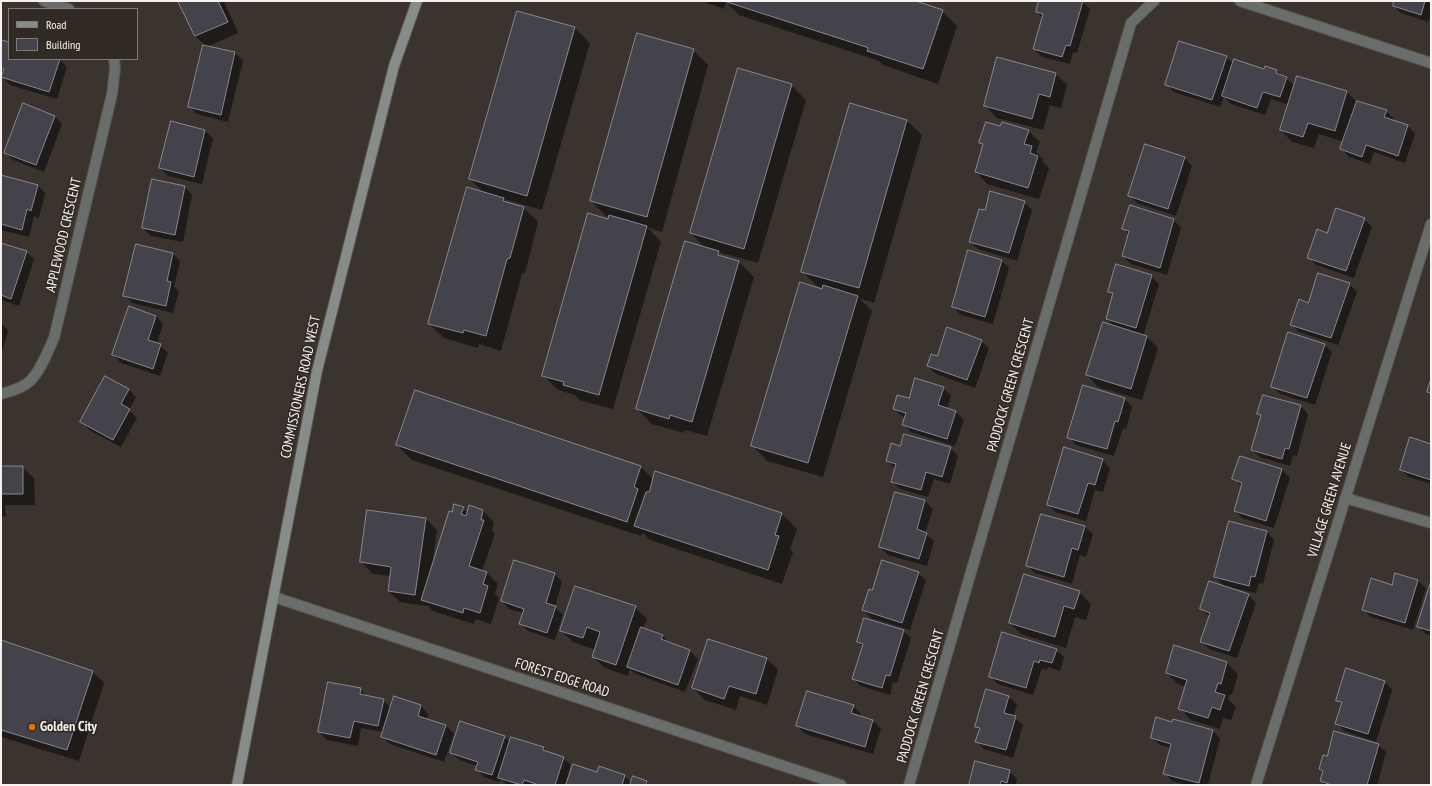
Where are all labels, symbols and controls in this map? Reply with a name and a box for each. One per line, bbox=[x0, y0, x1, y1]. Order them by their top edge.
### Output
legend bbox=[8, 8, 138, 60]
text: Road bbox=[46, 17, 66, 32]
text: Building bbox=[46, 37, 81, 52]
street label: APPLEWOOD CRESCENT bbox=[43, 176, 85, 294]
street label: COMMISSIONERS ROAD WEST bbox=[278, 314, 324, 460]
street label: PADDOCK GREEN CRESCENT bbox=[984, 316, 1038, 454]
street label: VILLAGE GREEN AVENUE bbox=[1305, 441, 1355, 559]
street label: PADDOCK GREEN CRESCENT bbox=[894, 627, 948, 765]
street label: FOREST EDGE ROAD bbox=[513, 655, 611, 701]
place label: Golden City bbox=[40, 719, 97, 735]
marker: Golden City bbox=[27, 722, 37, 732]

